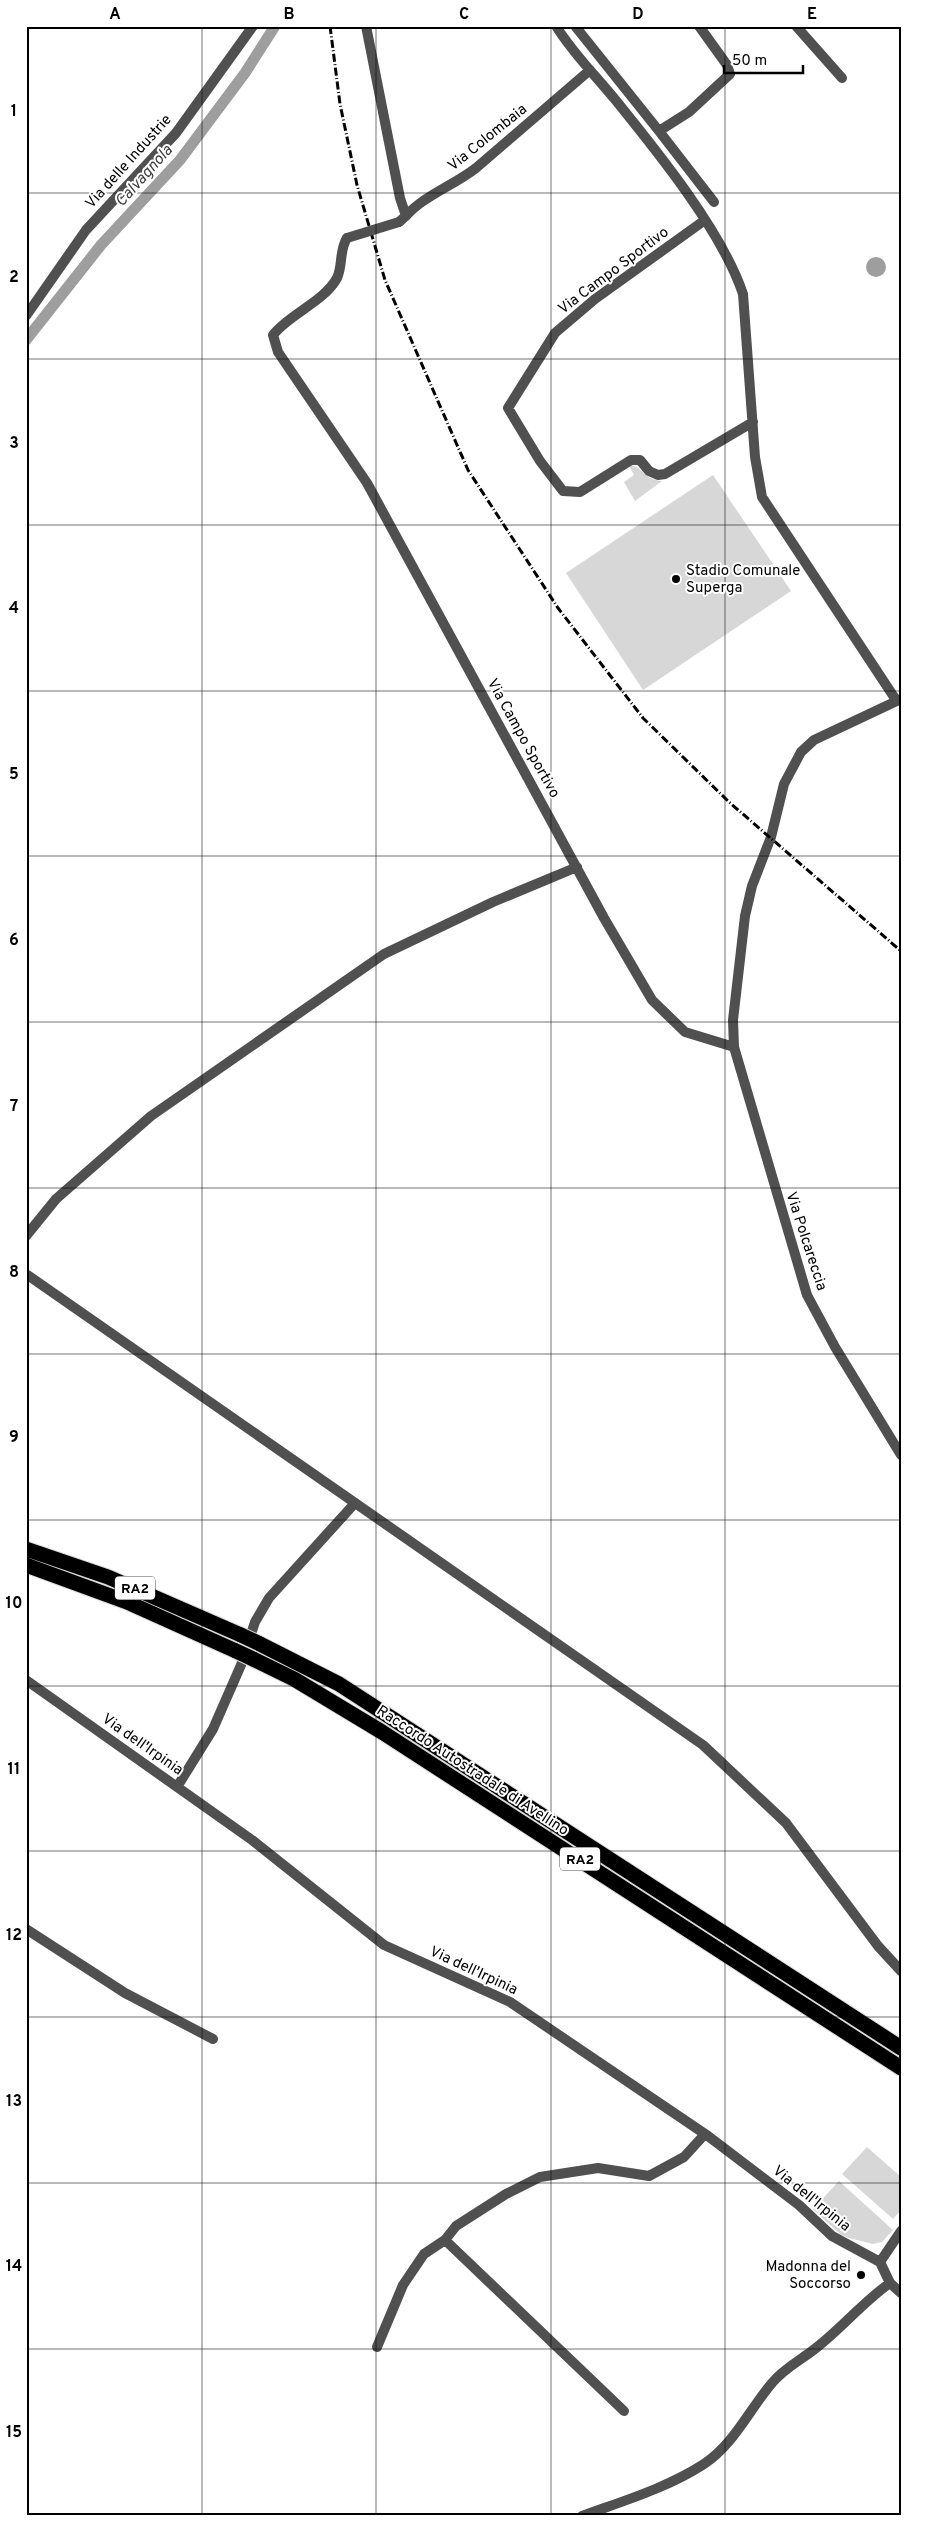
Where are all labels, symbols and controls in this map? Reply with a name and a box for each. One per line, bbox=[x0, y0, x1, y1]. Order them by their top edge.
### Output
text: A bbox=[109, 5, 121, 25]
text: B bbox=[283, 5, 295, 25]
text: C bbox=[459, 5, 469, 25]
text: D bbox=[632, 5, 644, 25]
text: E bbox=[807, 5, 817, 25]
scale bar bbox=[724, 42, 803, 74]
text: 50 m bbox=[732, 52, 767, 71]
street label: Via Colombaia bbox=[445, 100, 531, 176]
text: 1 bbox=[11, 102, 17, 122]
street label: Via delle Industrie bbox=[82, 111, 176, 213]
water label: Calvagnola bbox=[111, 141, 178, 211]
street label: Via Campo Sportivo bbox=[555, 223, 673, 319]
text: 2 bbox=[9, 268, 19, 288]
text: 3 bbox=[9, 434, 19, 454]
place label: Stadio Comunale Superga bbox=[686, 562, 800, 598]
marker: Stadio Comunale Superga bbox=[670, 573, 682, 585]
text: 4 bbox=[9, 599, 19, 619]
street label: Via Campo Sportivo bbox=[482, 676, 563, 802]
text: 5 bbox=[9, 765, 19, 785]
text: 6 bbox=[9, 931, 19, 951]
text: 7 bbox=[10, 1097, 18, 1117]
street label: Via Polcareccia bbox=[781, 1190, 831, 1293]
text: 8 bbox=[9, 1263, 19, 1283]
text: 9 bbox=[9, 1428, 19, 1448]
road number: RA2 bbox=[115, 1576, 155, 1600]
text: 10 bbox=[6, 1594, 22, 1614]
street label: Raccordo Autostradale di Avellino bbox=[372, 1702, 572, 1841]
street label: Via dell'Irpinia bbox=[98, 1710, 186, 1780]
text: 11 bbox=[8, 1760, 20, 1780]
road number: RA2 bbox=[560, 1848, 600, 1870]
text: 12 bbox=[6, 1926, 22, 1946]
street label: Via dell'Irpinia bbox=[426, 1943, 520, 2000]
text: 13 bbox=[6, 2092, 22, 2112]
street label: Via dell'Irpinia bbox=[768, 2162, 854, 2236]
text: 14 bbox=[6, 2257, 22, 2277]
place label: Madonna del Soccorso bbox=[766, 2258, 851, 2294]
marker: Madonna del Soccorso bbox=[855, 2269, 867, 2281]
text: 15 bbox=[6, 2423, 22, 2443]

